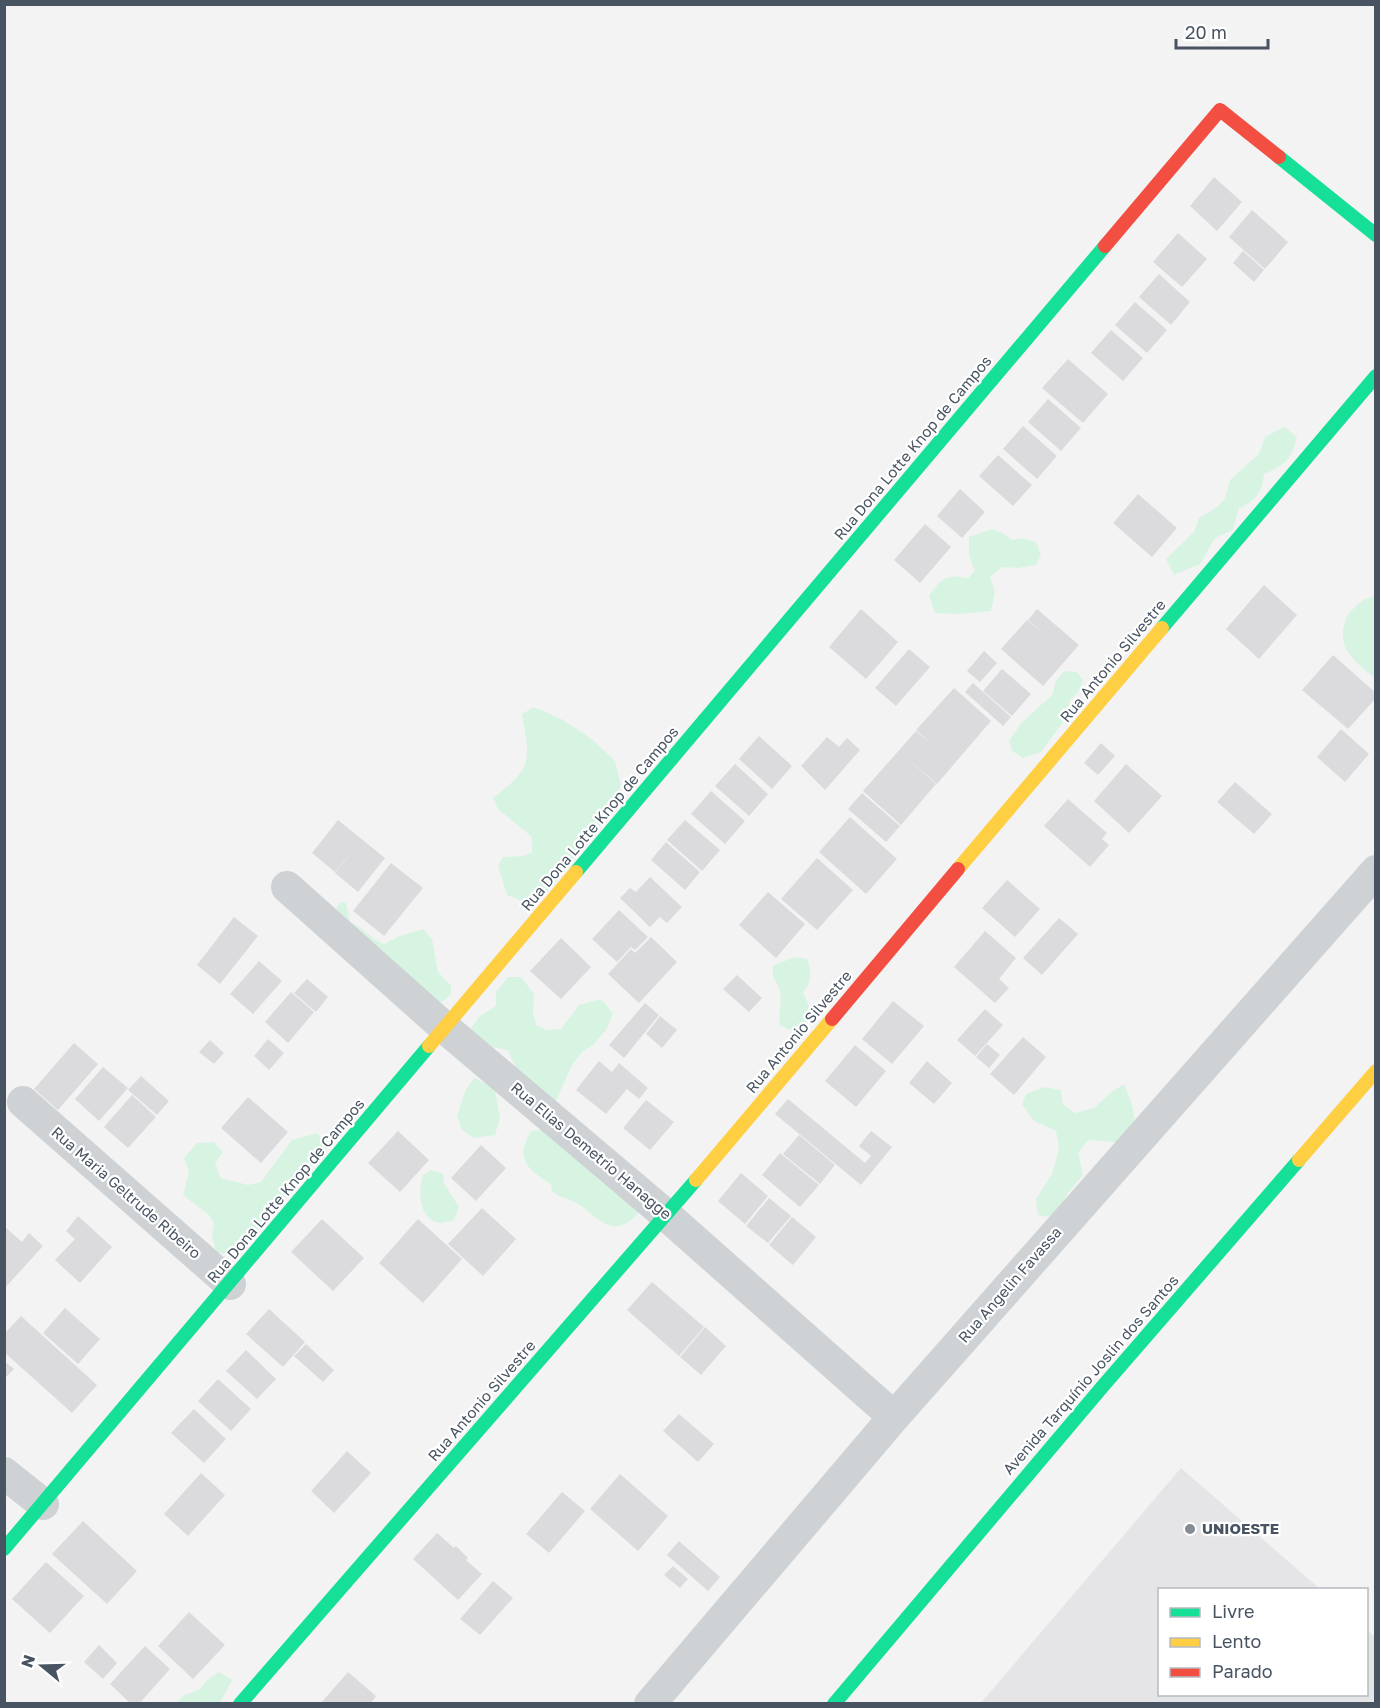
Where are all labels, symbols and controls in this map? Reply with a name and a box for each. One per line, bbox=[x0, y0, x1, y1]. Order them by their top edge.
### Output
scale bar bbox=[1176, 12, 1268, 50]
text: 20 m bbox=[1185, 21, 1227, 43]
street label: Rua Dona Lotte Knop de Campos bbox=[830, 351, 995, 543]
street label: Rua Antonio Silvestre bbox=[1056, 595, 1169, 725]
street label: Rua Dona Lotte Knop de Campos bbox=[517, 722, 682, 914]
street label: Rua Antonio Silvestre bbox=[742, 966, 855, 1096]
street label: Rua Elias Demetrio Hanagge bbox=[508, 1078, 676, 1223]
street label: Rua Dona Lotte Knop de Campos bbox=[203, 1094, 368, 1286]
street label: Rua Maria Geltrude Ribeiro bbox=[48, 1122, 205, 1262]
street label: Rua Angelin Favassa bbox=[954, 1223, 1065, 1346]
street label: Avenida Tarquínio Joslin dos Santos bbox=[999, 1271, 1182, 1478]
street label: Rua Antonio Silvestre bbox=[424, 1336, 539, 1465]
place label: UNIOESTE bbox=[1202, 1519, 1279, 1537]
marker: UNIOESTE bbox=[1183, 1522, 1197, 1536]
legend bbox=[1158, 1588, 1368, 1696]
text: Livre bbox=[1212, 1600, 1254, 1622]
text: Lento bbox=[1212, 1630, 1261, 1652]
north arrow bbox=[12, 1636, 72, 1696]
text: N bbox=[16, 1652, 39, 1670]
text: Parado bbox=[1212, 1660, 1273, 1682]

